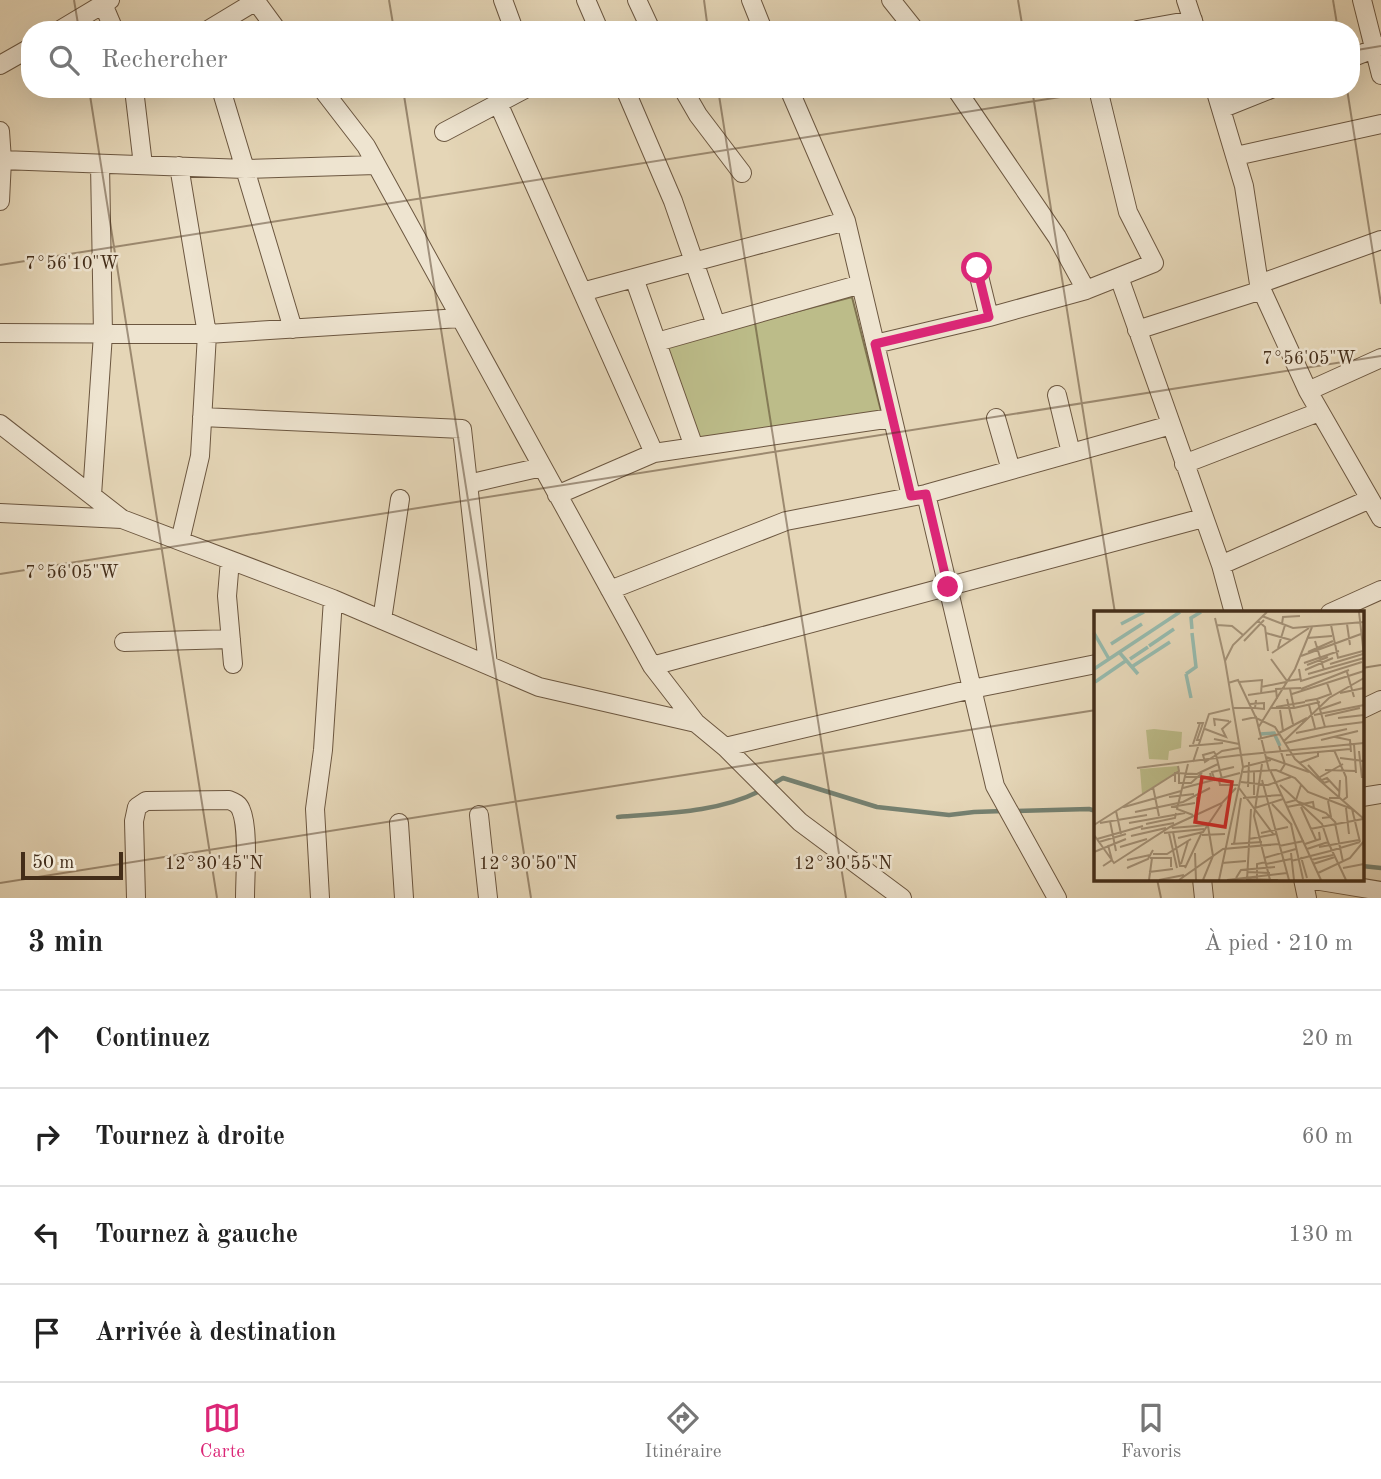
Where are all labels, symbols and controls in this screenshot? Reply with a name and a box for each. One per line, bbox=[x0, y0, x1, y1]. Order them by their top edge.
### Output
search box bbox=[21, 21, 1360, 98]
icon: search bbox=[45, 41, 83, 79]
text: Rechercher bbox=[101, 47, 228, 73]
route start bbox=[961, 252, 992, 283]
text: 7°56'10"W bbox=[25, 255, 119, 273]
text: 7°56'05"W bbox=[1262, 350, 1356, 368]
text: 7°56'05"W bbox=[25, 564, 119, 582]
route end bbox=[932, 571, 963, 602]
inset map bbox=[1094, 611, 1364, 880]
scale bar bbox=[21, 849, 122, 881]
text: 50 m bbox=[32, 854, 74, 873]
text: 12°30'45"N bbox=[165, 855, 263, 873]
text: 12°30'50"N bbox=[479, 855, 577, 873]
text: 12°30'55"N bbox=[794, 855, 892, 873]
text: 3 min bbox=[28, 928, 103, 958]
text: À pied · 210 m bbox=[1204, 932, 1353, 955]
icon: ahead bbox=[28, 1020, 66, 1058]
text: Continuez bbox=[95, 1026, 210, 1052]
text: 20 m bbox=[1302, 1027, 1353, 1050]
icon: right bbox=[28, 1118, 66, 1156]
text: Tournez à droite bbox=[95, 1124, 285, 1150]
text: 60 m bbox=[1302, 1125, 1353, 1148]
icon: left bbox=[28, 1216, 66, 1254]
text: Tournez à gauche bbox=[95, 1222, 298, 1248]
text: 130 m bbox=[1288, 1223, 1353, 1246]
icon: arrive bbox=[28, 1314, 66, 1352]
text: Arrivée à destination bbox=[95, 1320, 337, 1346]
tab: Carte bbox=[200, 1399, 245, 1464]
tab: Itinéraire bbox=[645, 1399, 722, 1464]
tab: Favoris bbox=[1121, 1399, 1181, 1464]

